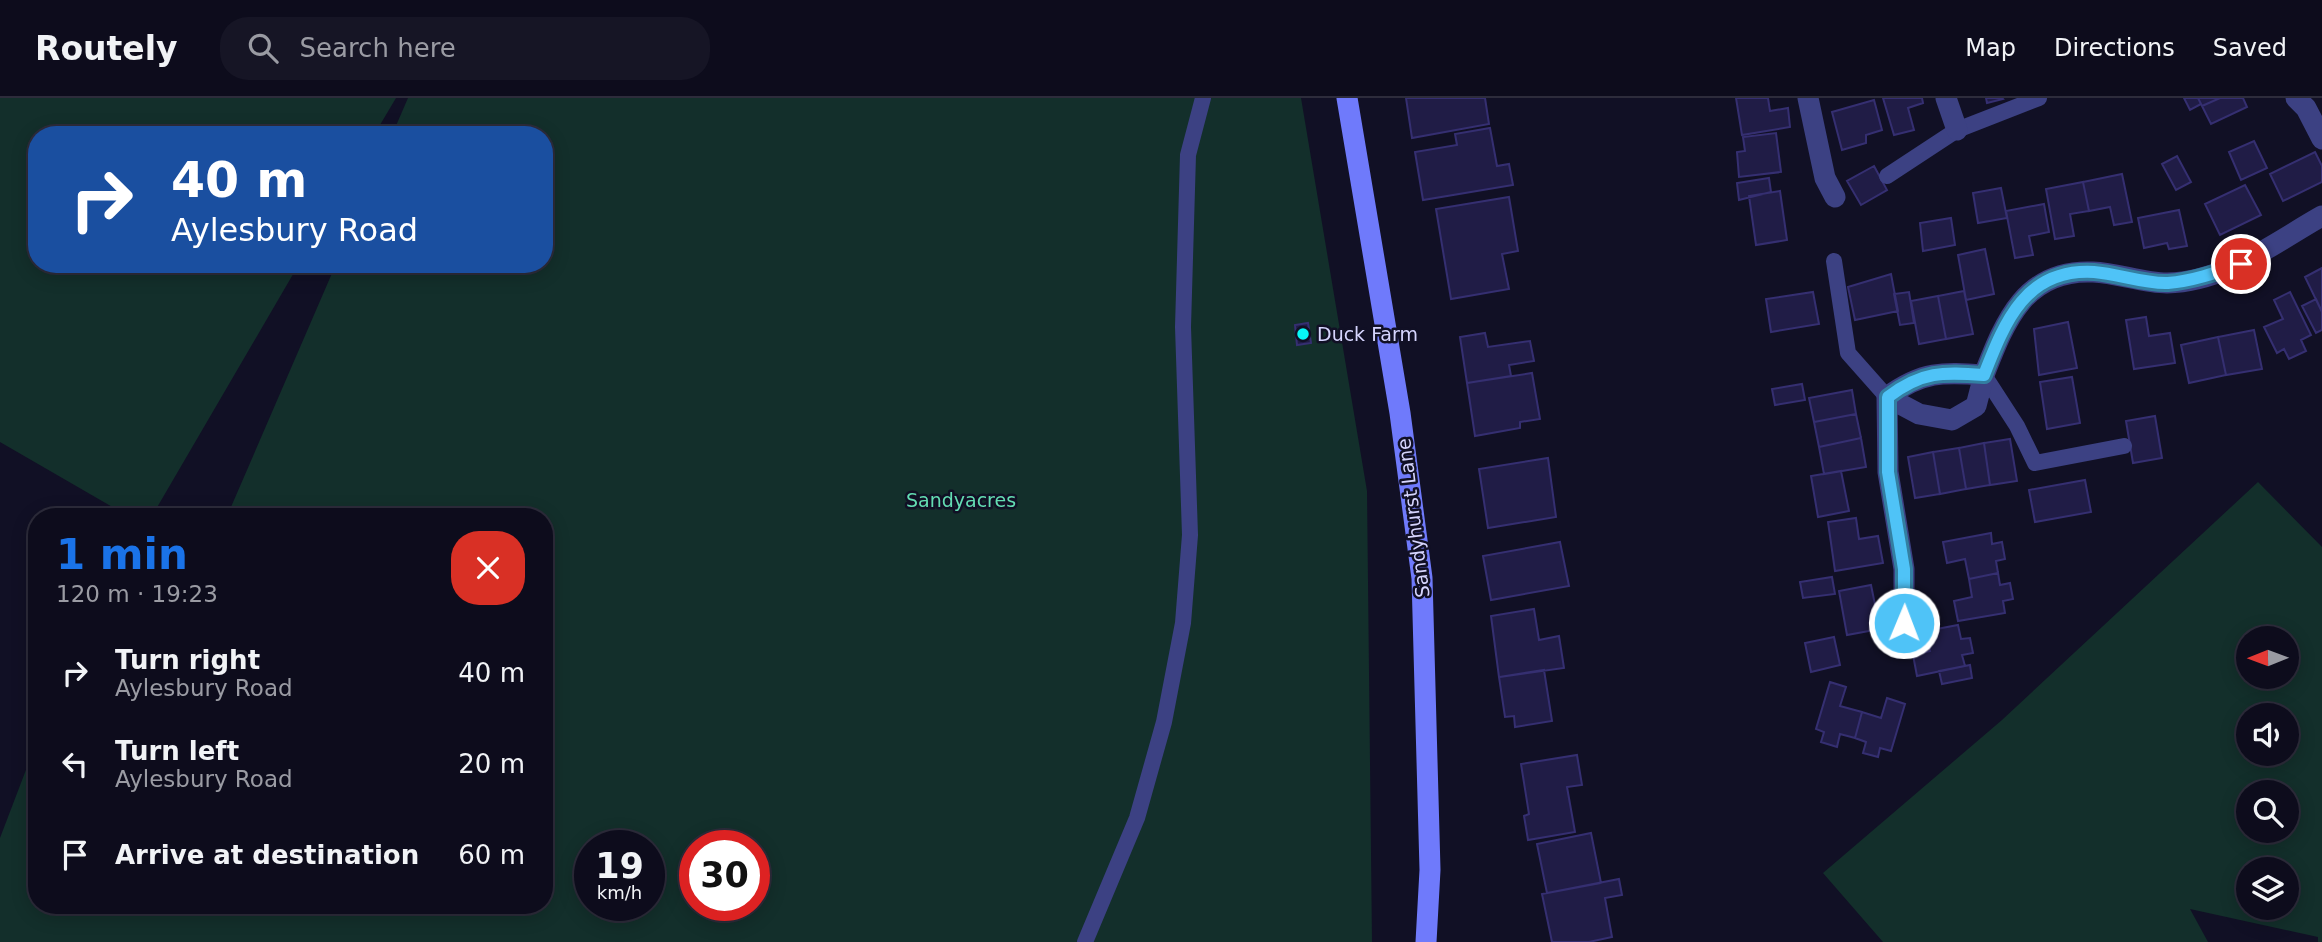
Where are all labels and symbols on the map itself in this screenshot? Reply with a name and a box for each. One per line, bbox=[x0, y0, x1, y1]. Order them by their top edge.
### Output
pin bbox=[2211, 234, 2271, 294]
place label: Duck Farm bbox=[1317, 323, 1418, 345]
marker: Duck Farm bbox=[1295, 326, 1311, 342]
street label: Sandyhurst Lane bbox=[1392, 437, 1434, 599]
park label: Sandyacres bbox=[906, 489, 1016, 511]
position arrow bbox=[1867, 586, 1941, 660]
north arrow bbox=[2236, 626, 2300, 690]
speed limit sign: 30 bbox=[679, 830, 770, 921]

